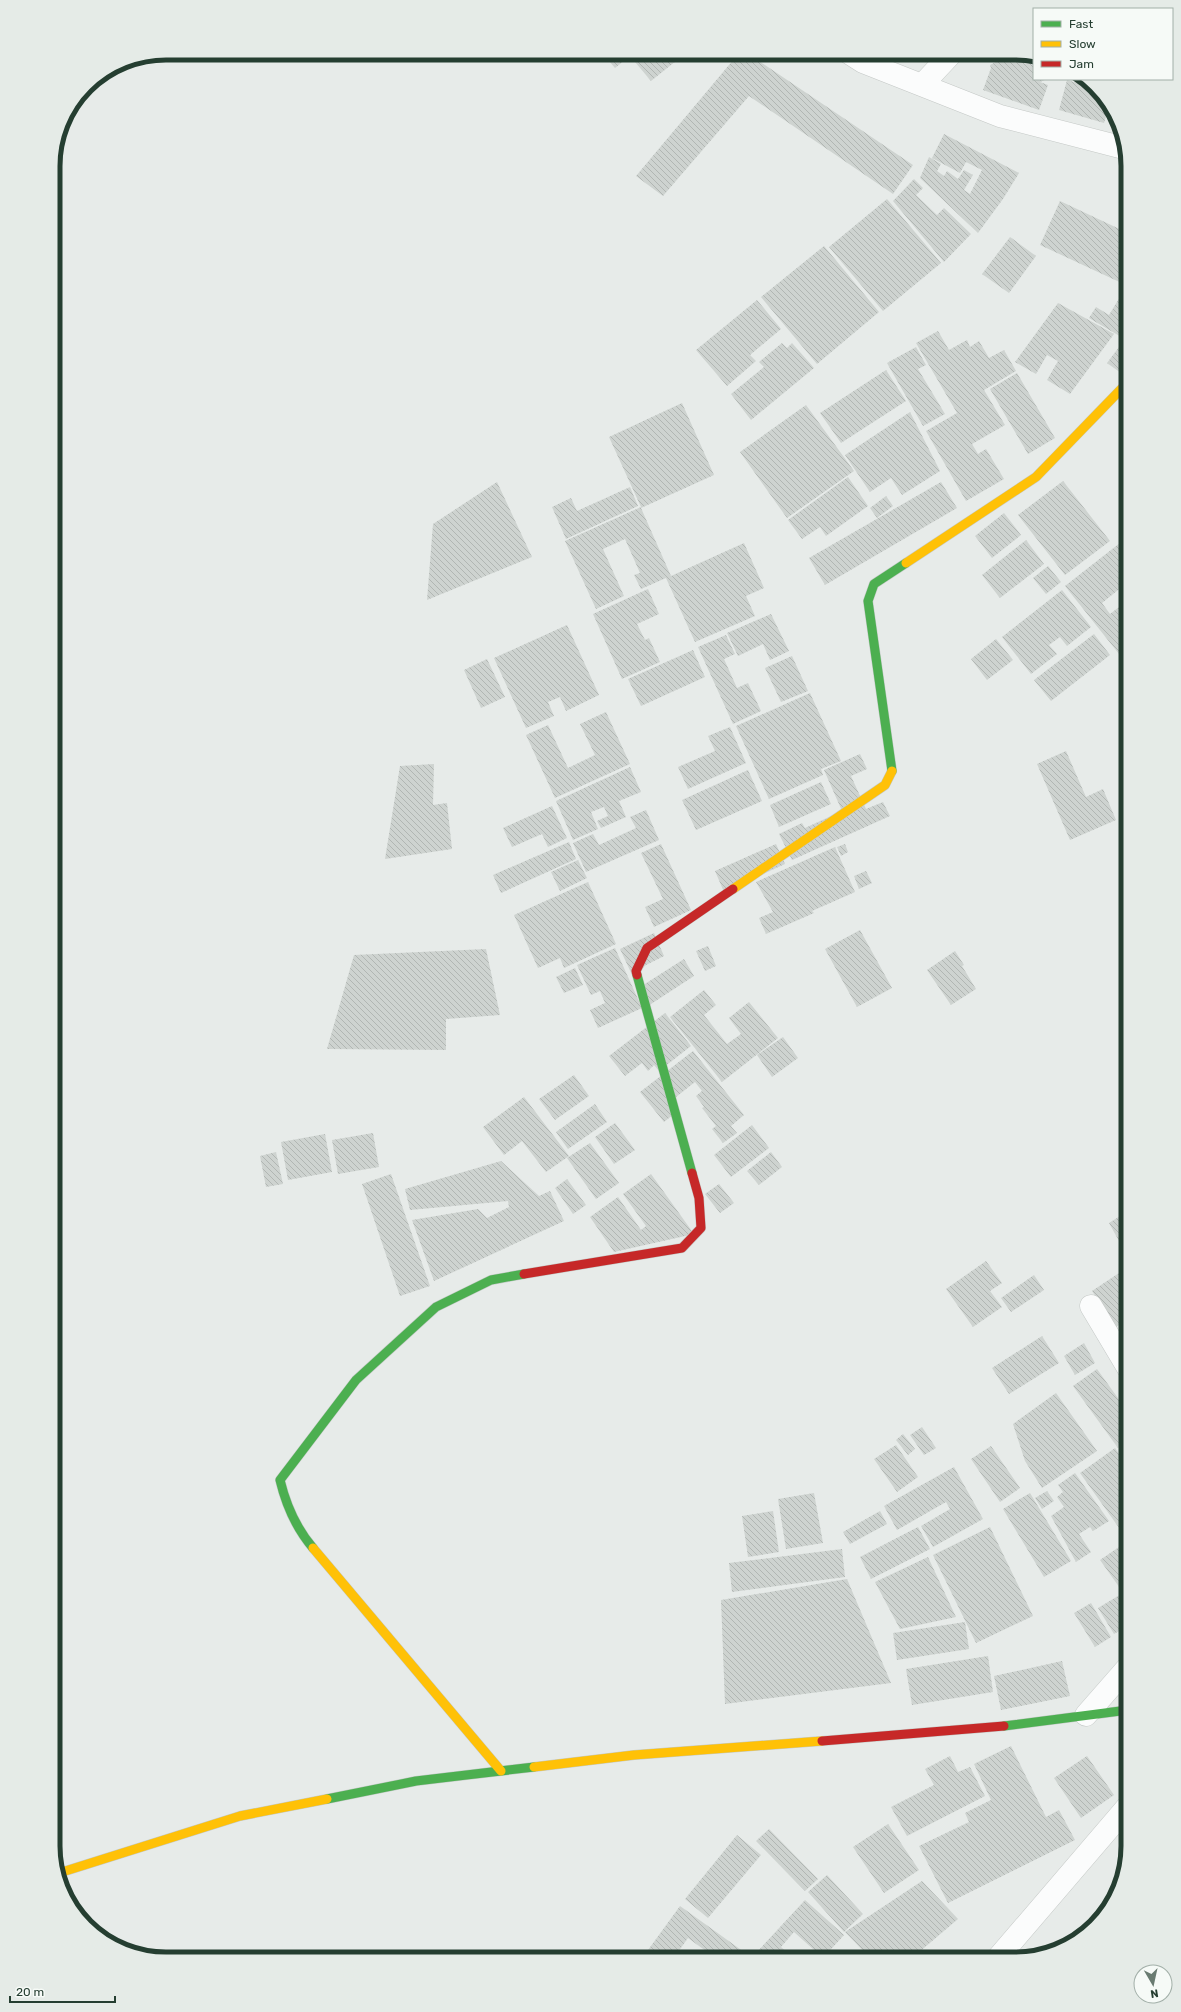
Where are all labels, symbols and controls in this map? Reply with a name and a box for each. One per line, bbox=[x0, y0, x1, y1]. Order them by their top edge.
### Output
legend bbox=[1033, 8, 1173, 80]
text: Fast bbox=[1069, 17, 1093, 31]
text: Slow bbox=[1069, 37, 1096, 51]
text: Jam bbox=[1069, 57, 1094, 71]
north arrow bbox=[1133, 1964, 1173, 2004]
scale bar bbox=[10, 1978, 115, 2004]
text: 20 m bbox=[16, 1985, 44, 1999]
text: N bbox=[1149, 1986, 1159, 2000]

